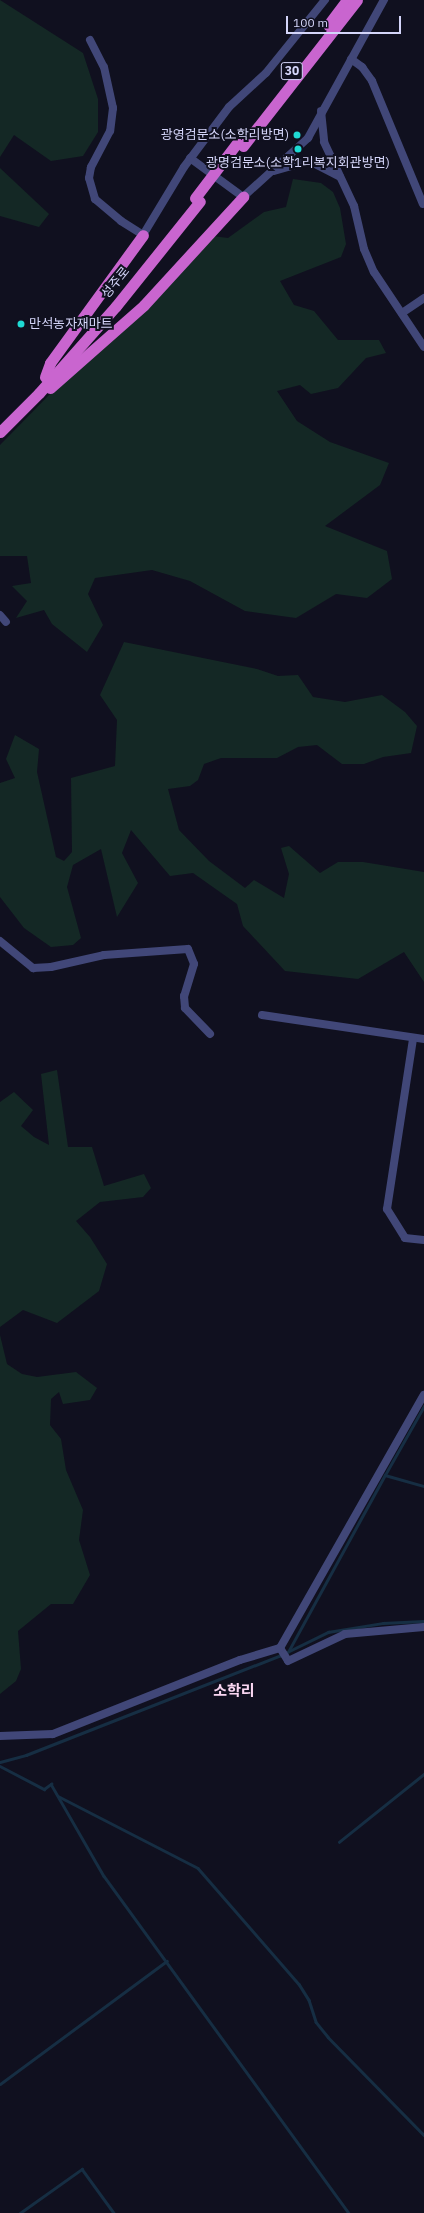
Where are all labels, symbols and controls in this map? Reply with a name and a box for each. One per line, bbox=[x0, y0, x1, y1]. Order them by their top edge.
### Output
scale bar bbox=[288, 8, 403, 34]
text: 100 m bbox=[293, 15, 328, 30]
road number: 30 bbox=[280, 61, 304, 81]
place label: 광영검문소(소학리방면) bbox=[161, 127, 289, 143]
marker: 광영검문소(소학리방면) bbox=[292, 130, 302, 140]
marker: 광명검문소(소학1리복지회관방면) bbox=[293, 144, 303, 154]
place label: 광명검문소(소학1리복지회관방면) bbox=[206, 155, 390, 171]
street label: 성주로 bbox=[99, 264, 133, 302]
place label: 만석농자재마트 bbox=[29, 316, 113, 332]
marker: 만석농자재마트 bbox=[16, 319, 26, 329]
district label: 소학리 bbox=[213, 1682, 255, 1700]

